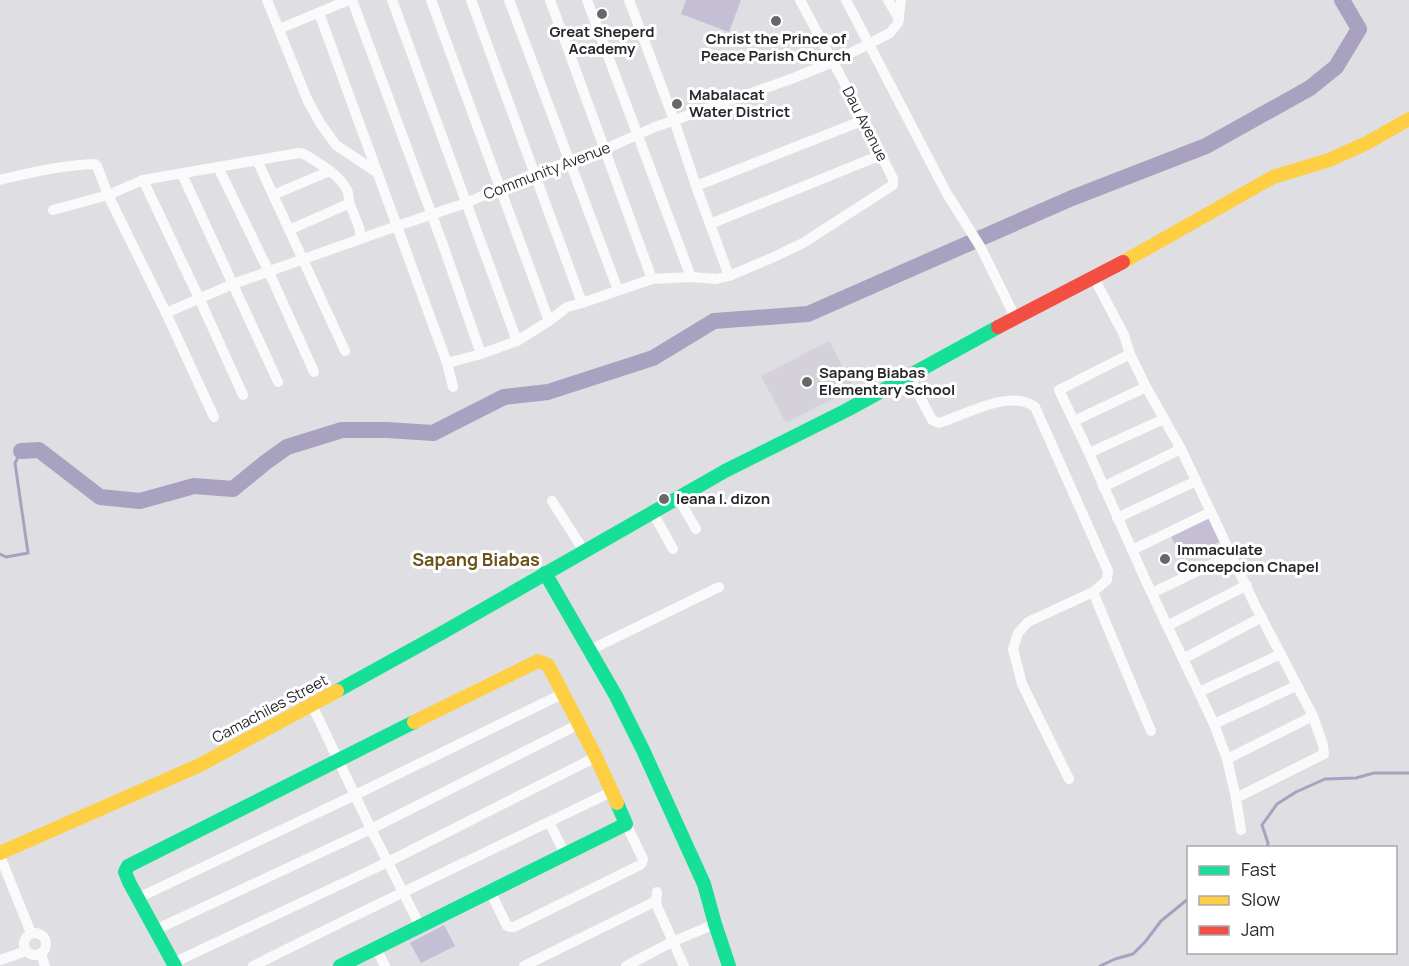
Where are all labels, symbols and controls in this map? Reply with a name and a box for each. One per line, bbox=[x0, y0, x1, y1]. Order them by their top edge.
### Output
marker: Great Sheperd Academy bbox=[595, 7, 609, 21]
marker: Christ the Prince of Peace Parish Church bbox=[769, 14, 783, 28]
place label: Great Sheperd Academy bbox=[549, 21, 655, 59]
place label: Christ the Prince of Peace Parish Church bbox=[701, 28, 851, 66]
street label: Dau Avenue bbox=[838, 83, 893, 165]
place label: Mabalacat Water District bbox=[689, 84, 790, 122]
marker: Mabalacat Water District bbox=[670, 97, 684, 111]
street label: Community Avenue bbox=[480, 137, 614, 204]
place label: Sapang Biabas Elementary School bbox=[819, 362, 955, 400]
marker: Sapang Biabas Elementary School bbox=[800, 375, 814, 389]
place label: leana l. dizon bbox=[676, 488, 770, 509]
marker: leana l. dizon bbox=[657, 492, 671, 506]
place label: Immaculate Concepcion Chapel bbox=[1177, 539, 1319, 577]
district label: Sapang Biabas bbox=[412, 547, 540, 571]
marker: Immaculate Concepcion Chapel bbox=[1158, 552, 1172, 566]
street label: Camachiles Street bbox=[208, 669, 331, 748]
legend bbox=[1187, 846, 1397, 954]
text: Fast bbox=[1241, 857, 1276, 881]
text: Slow bbox=[1241, 887, 1281, 911]
text: Jam bbox=[1241, 917, 1275, 941]

